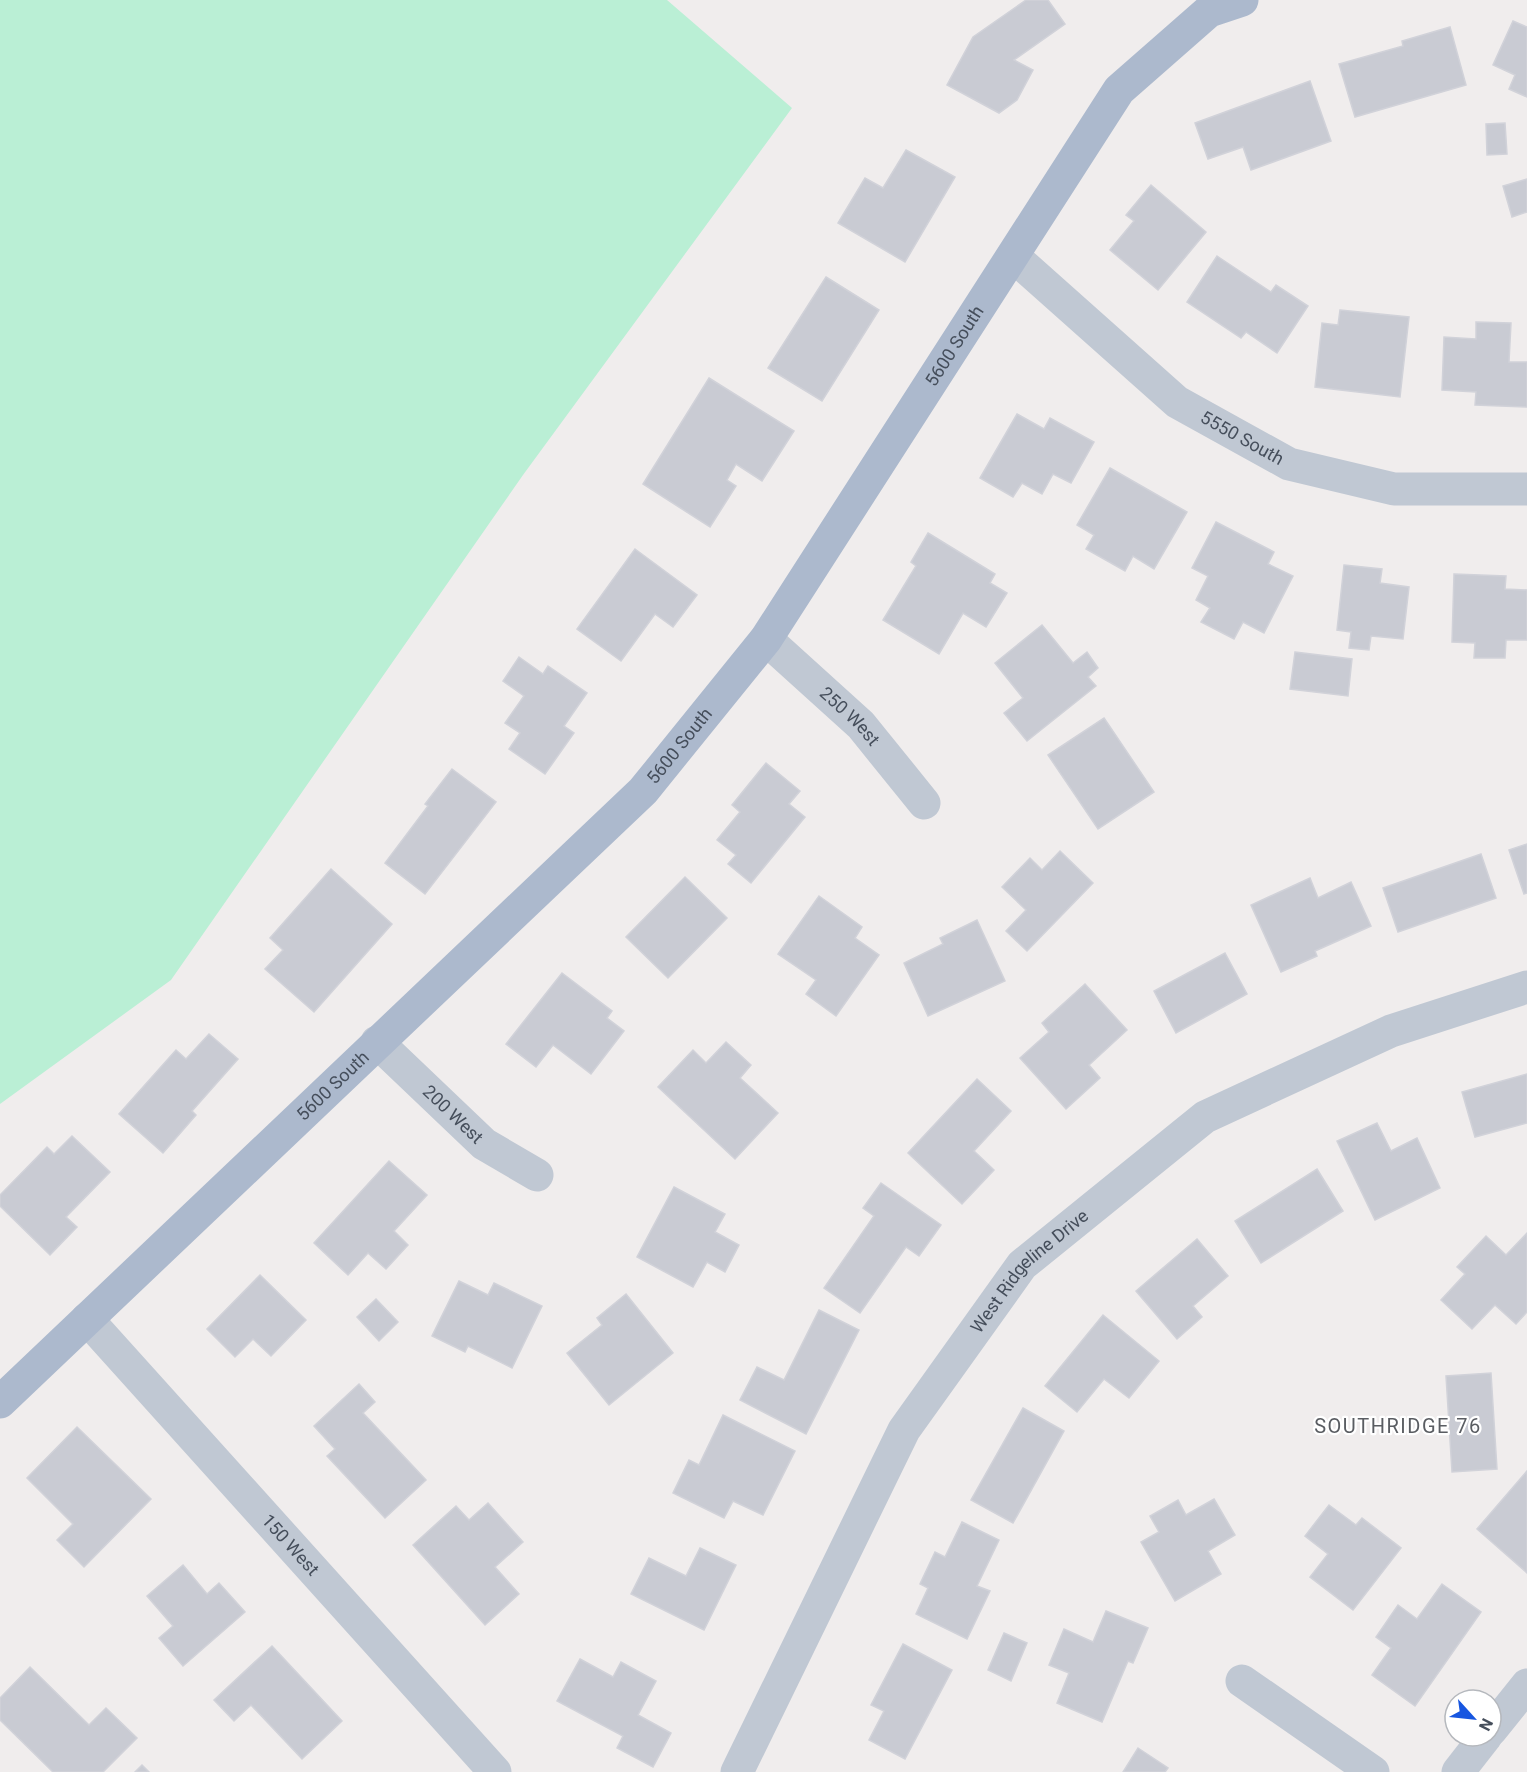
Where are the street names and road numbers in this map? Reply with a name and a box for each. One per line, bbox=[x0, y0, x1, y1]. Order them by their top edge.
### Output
street label: 5600 South bbox=[920, 301, 988, 390]
street label: 5550 South bbox=[1197, 406, 1288, 469]
street label: 250 West bbox=[816, 682, 884, 750]
street label: 5600 South bbox=[642, 703, 716, 788]
street label: 5600 South bbox=[292, 1046, 373, 1125]
street label: 200 West bbox=[419, 1081, 488, 1148]
street label: West Ridgeline Drive bbox=[966, 1205, 1092, 1337]
street label: 150 West bbox=[258, 1510, 324, 1580]

